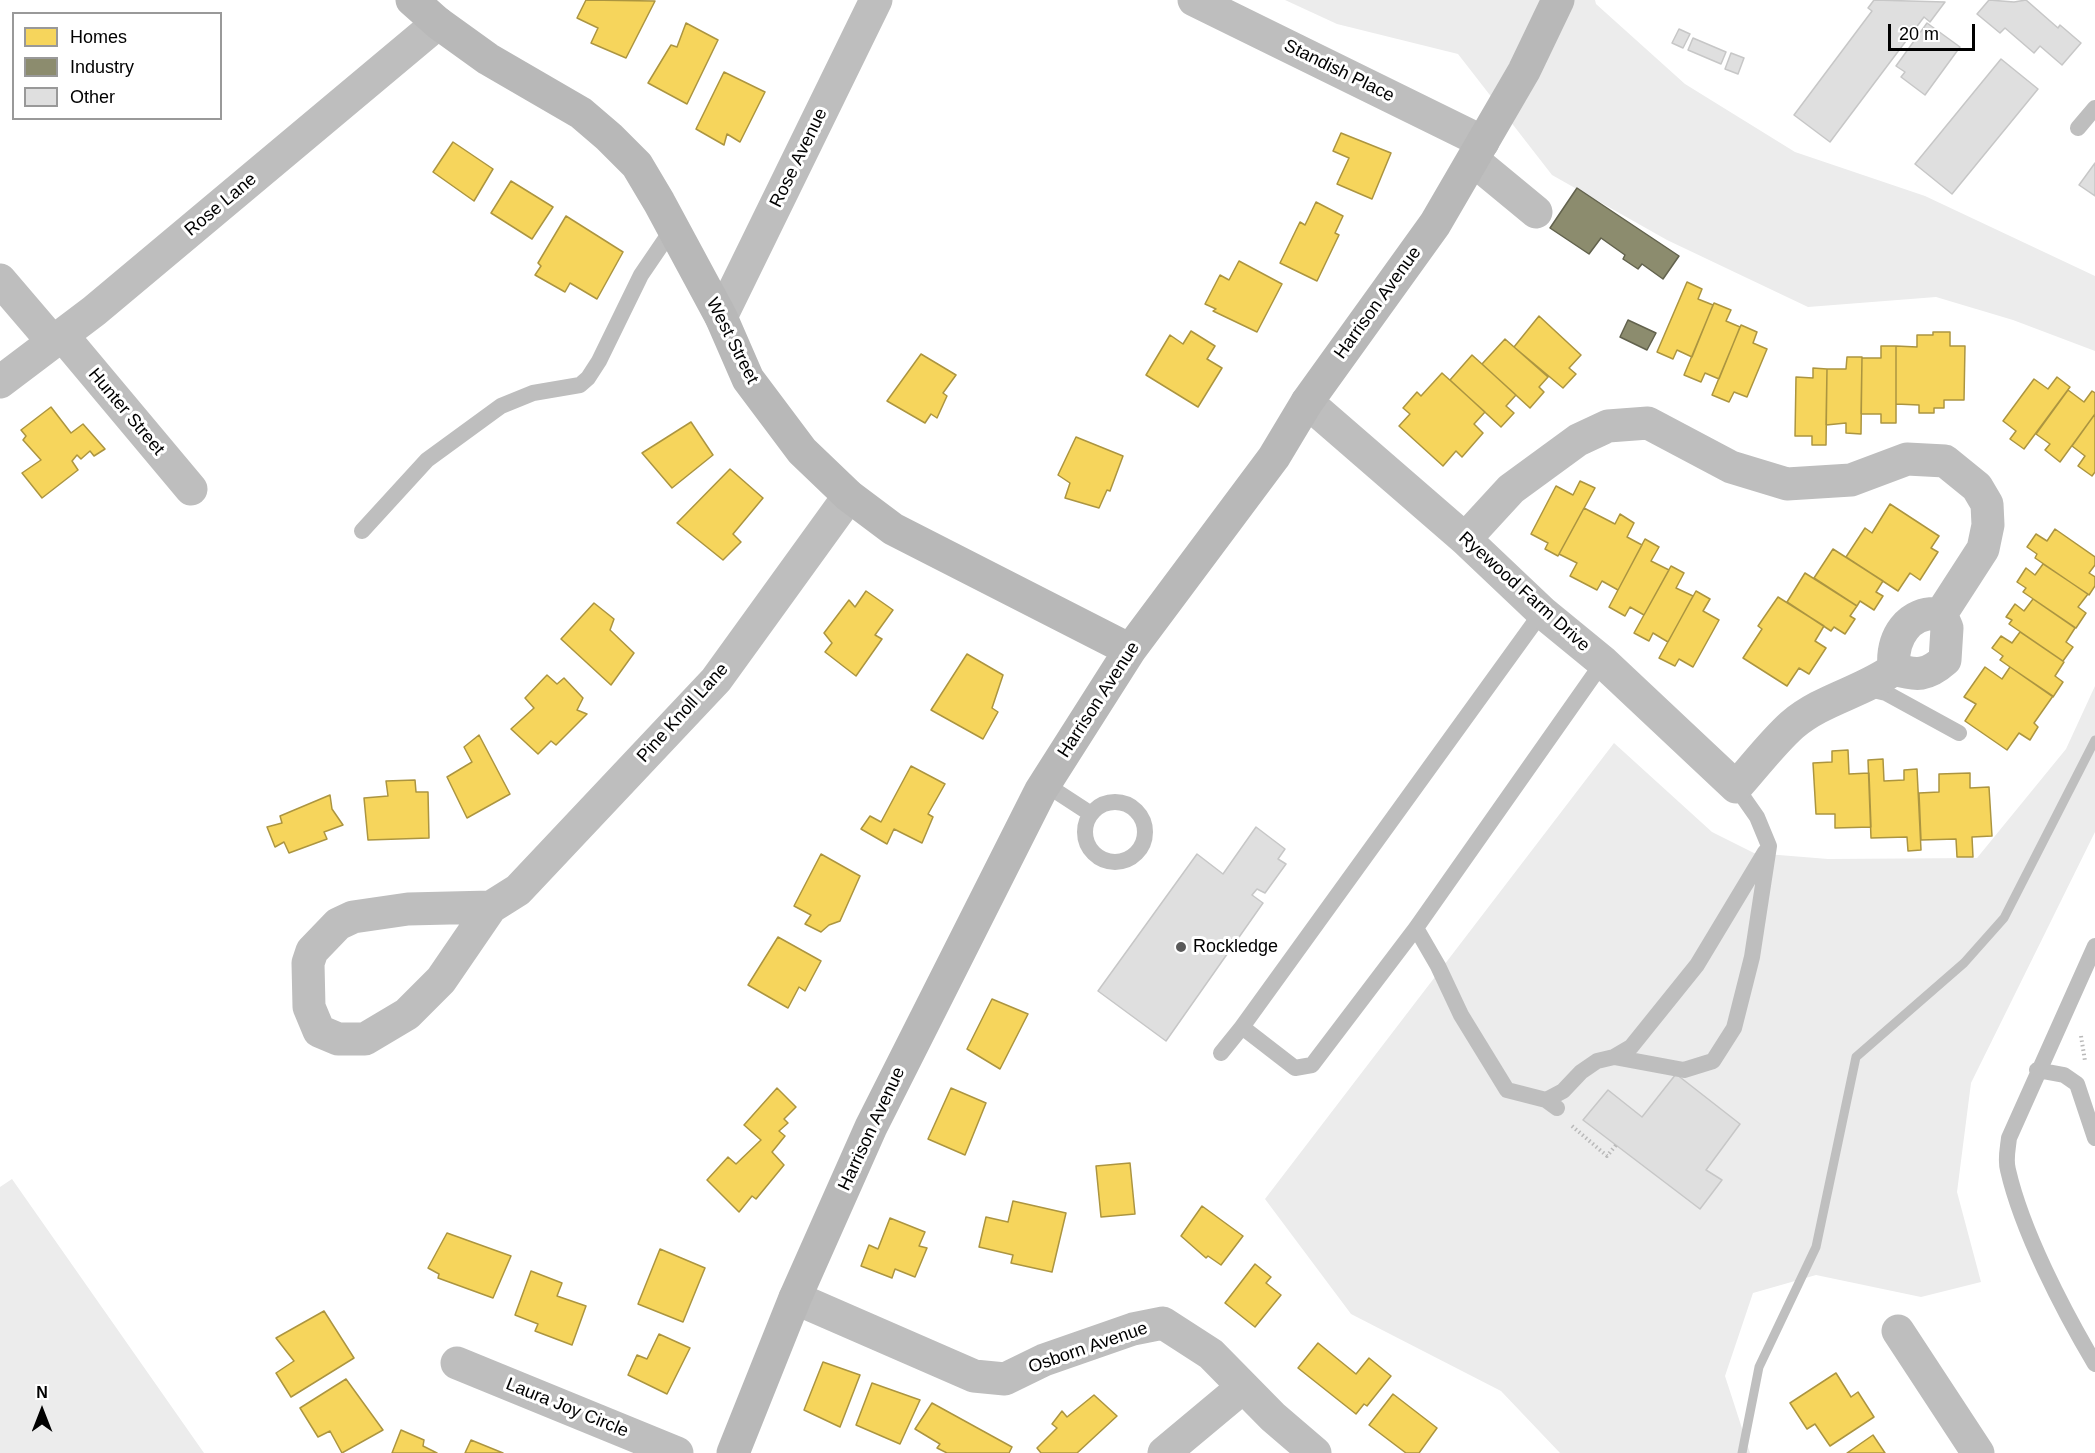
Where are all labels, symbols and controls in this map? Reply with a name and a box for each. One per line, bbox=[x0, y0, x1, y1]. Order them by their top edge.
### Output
legend bbox=[12, 12, 222, 120]
scale bar bbox=[1891, 12, 1978, 50]
text: 20 m bbox=[1899, 24, 1939, 44]
text: Homes bbox=[70, 27, 127, 47]
street label: Standish Place bbox=[1280, 35, 1398, 107]
text: Industry bbox=[70, 57, 134, 77]
text: Other bbox=[70, 87, 115, 107]
street label: Rose Avenue bbox=[766, 105, 832, 211]
street label: Rose Lane bbox=[181, 169, 261, 241]
street label: Harrison Avenue bbox=[1330, 243, 1426, 363]
street label: West Street bbox=[701, 294, 763, 388]
street label: Hunter Street bbox=[83, 364, 169, 460]
street label: Ryewood Farm Drive bbox=[1454, 527, 1594, 657]
street label: Harrison Avenue bbox=[1054, 638, 1144, 762]
street label: Pine Knoll Lane bbox=[633, 659, 733, 767]
place label: Rockledge bbox=[1193, 936, 1278, 958]
marker: Rockledge bbox=[1174, 940, 1188, 954]
street label: Harrison Avenue bbox=[834, 1064, 910, 1194]
street label: Osborn Avenue bbox=[1026, 1317, 1150, 1379]
street label: Laura Joy Circle bbox=[503, 1374, 631, 1442]
north arrow bbox=[12, 1381, 72, 1441]
text: N bbox=[36, 1384, 48, 1401]

